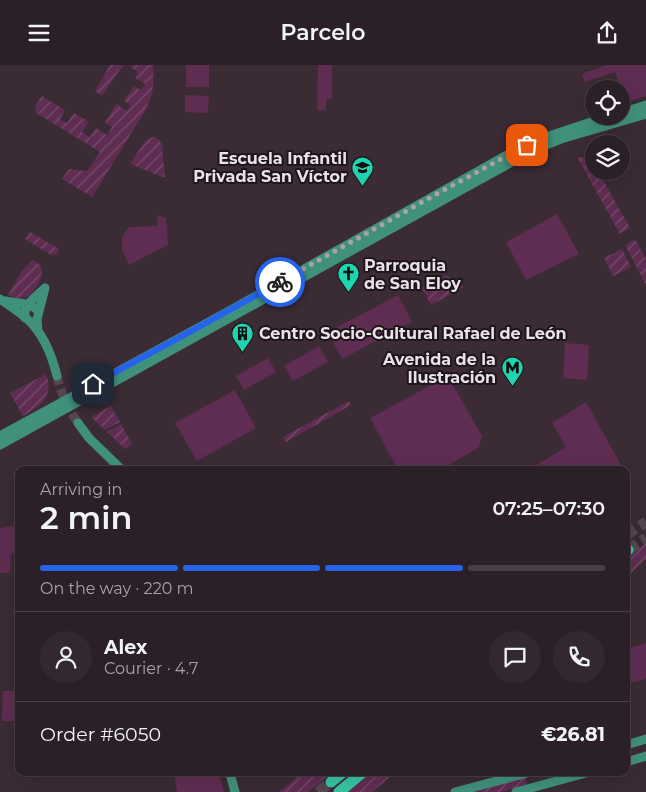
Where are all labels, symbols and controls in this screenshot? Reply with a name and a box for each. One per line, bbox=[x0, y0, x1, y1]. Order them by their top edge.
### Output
icon: menu bbox=[25, 19, 53, 47]
text: Parcelo bbox=[281, 19, 365, 46]
icon: share bbox=[593, 19, 621, 47]
map controls bbox=[585, 80, 630, 180]
button: locate bbox=[585, 80, 630, 125]
pin bbox=[506, 124, 548, 166]
icon: bag bbox=[513, 131, 541, 159]
button: layers bbox=[585, 135, 630, 180]
place label: Escuela Infantil Privada San Víctor bbox=[193, 149, 347, 186]
school or university icon: Escuela Infantil Privada San Víctor bbox=[351, 155, 375, 186]
place label: Parroquia de San Eloy bbox=[364, 256, 461, 293]
courier bbox=[255, 257, 305, 307]
church icon: Parroquia de San Eloy bbox=[336, 262, 360, 293]
icon: bike bbox=[266, 268, 294, 296]
building icon: Centro Socio-Cultural Rafael de León bbox=[231, 321, 255, 352]
place label: Centro Socio-Cultural Rafael de León bbox=[259, 324, 566, 343]
place label: Avenida de la Ilustración bbox=[382, 350, 496, 387]
metro station icon: Avenida de la Ilustración bbox=[500, 356, 524, 387]
pin bbox=[72, 363, 114, 405]
icon: home bbox=[79, 370, 107, 398]
text: Arriving in bbox=[40, 480, 122, 499]
text: 07:25–07:30 bbox=[492, 497, 605, 520]
text: 2 min bbox=[40, 498, 132, 537]
text: On the way · 220 m bbox=[40, 579, 193, 598]
button: person bbox=[40, 631, 92, 683]
button: chat bbox=[489, 631, 541, 683]
button: phone bbox=[553, 631, 605, 683]
text: Alex bbox=[104, 636, 147, 659]
text: Courier · 4.7 bbox=[104, 659, 198, 678]
text: Order #6050 bbox=[40, 723, 161, 746]
text: €26.81 bbox=[541, 723, 605, 746]

